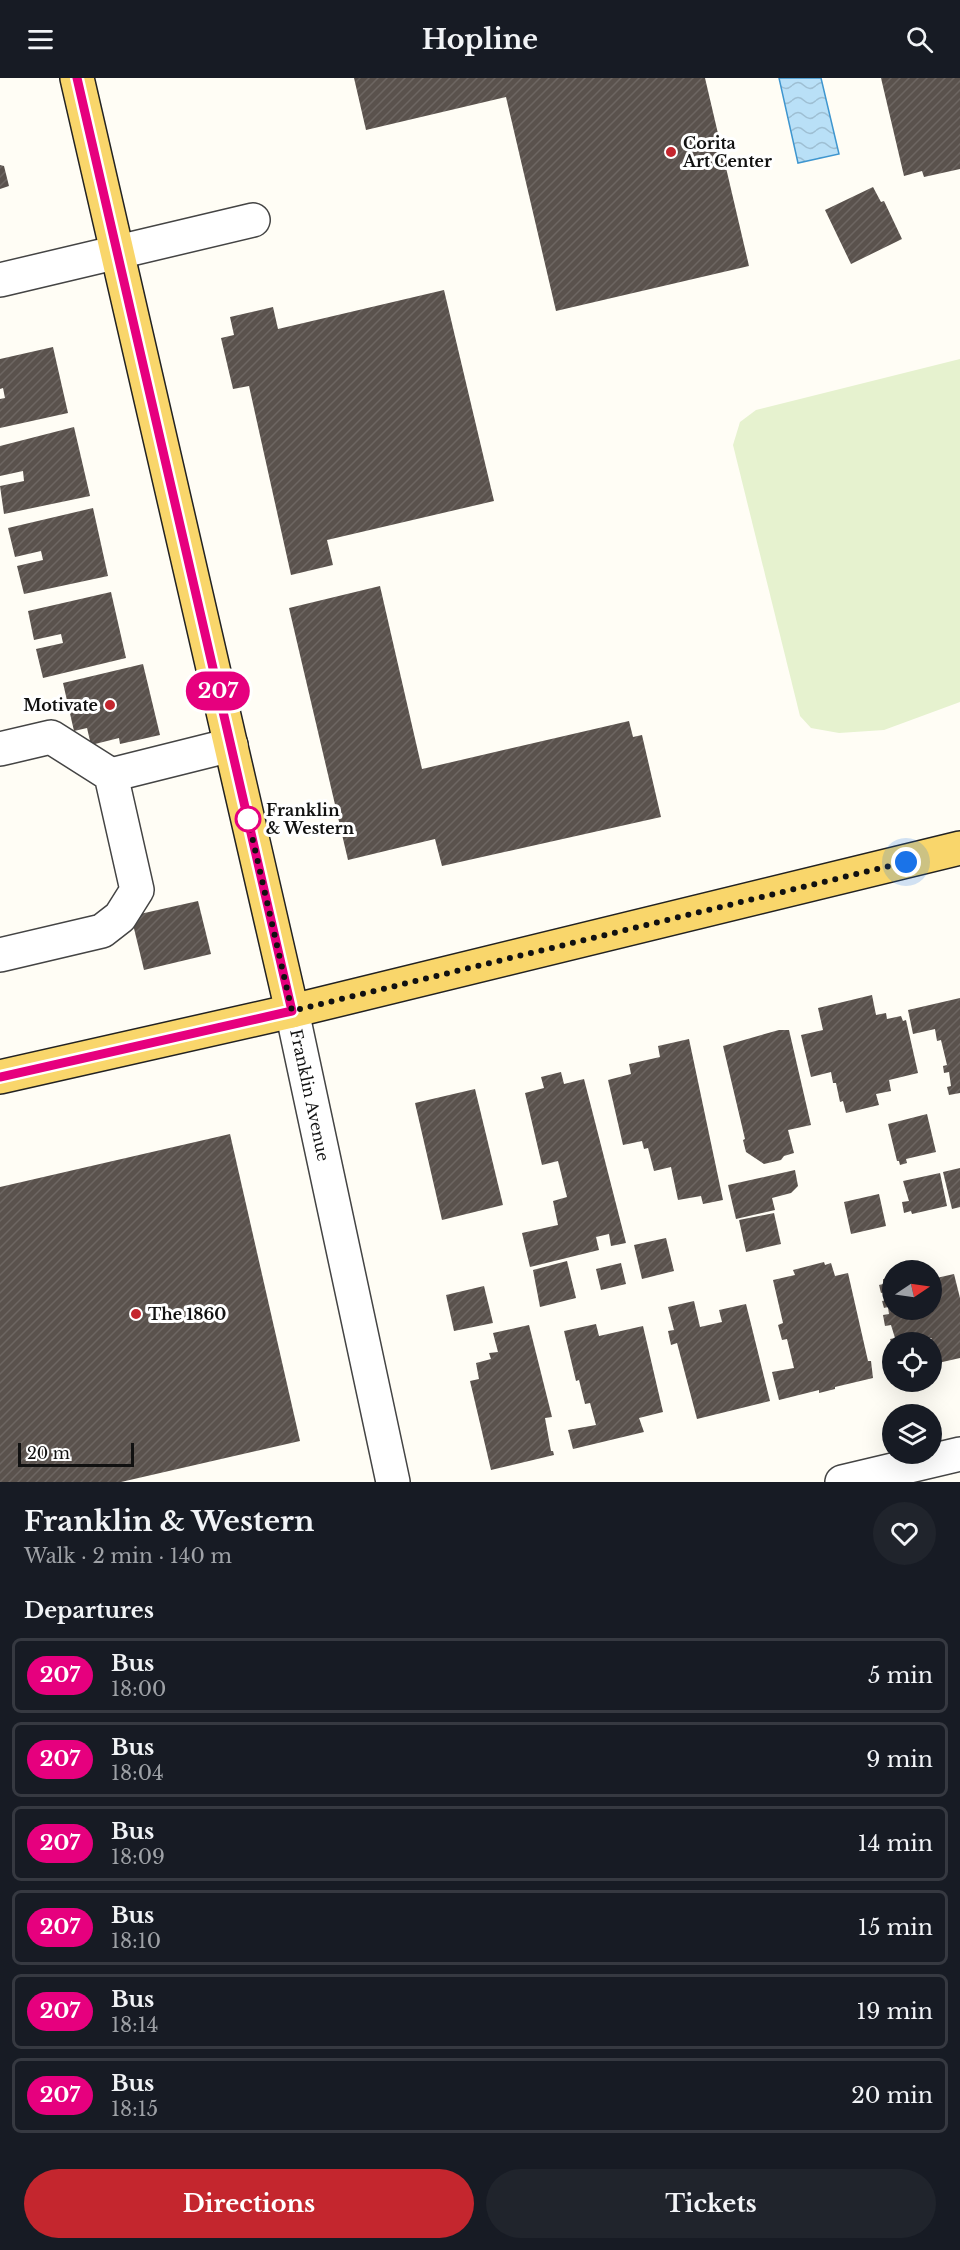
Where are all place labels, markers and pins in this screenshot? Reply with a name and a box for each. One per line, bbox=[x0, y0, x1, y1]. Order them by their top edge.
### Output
place label: Corita Art Center bbox=[682, 133, 772, 171]
marker: Corita Art Center bbox=[664, 145, 678, 159]
place label: Motivate bbox=[23, 695, 98, 715]
marker: Motivate bbox=[103, 698, 117, 712]
place label: Franklin & Western bbox=[266, 800, 355, 838]
marker: Franklin & Western bbox=[235, 806, 261, 832]
place label: The 1860 bbox=[148, 1304, 226, 1324]
marker: The 1860 bbox=[129, 1307, 143, 1321]

